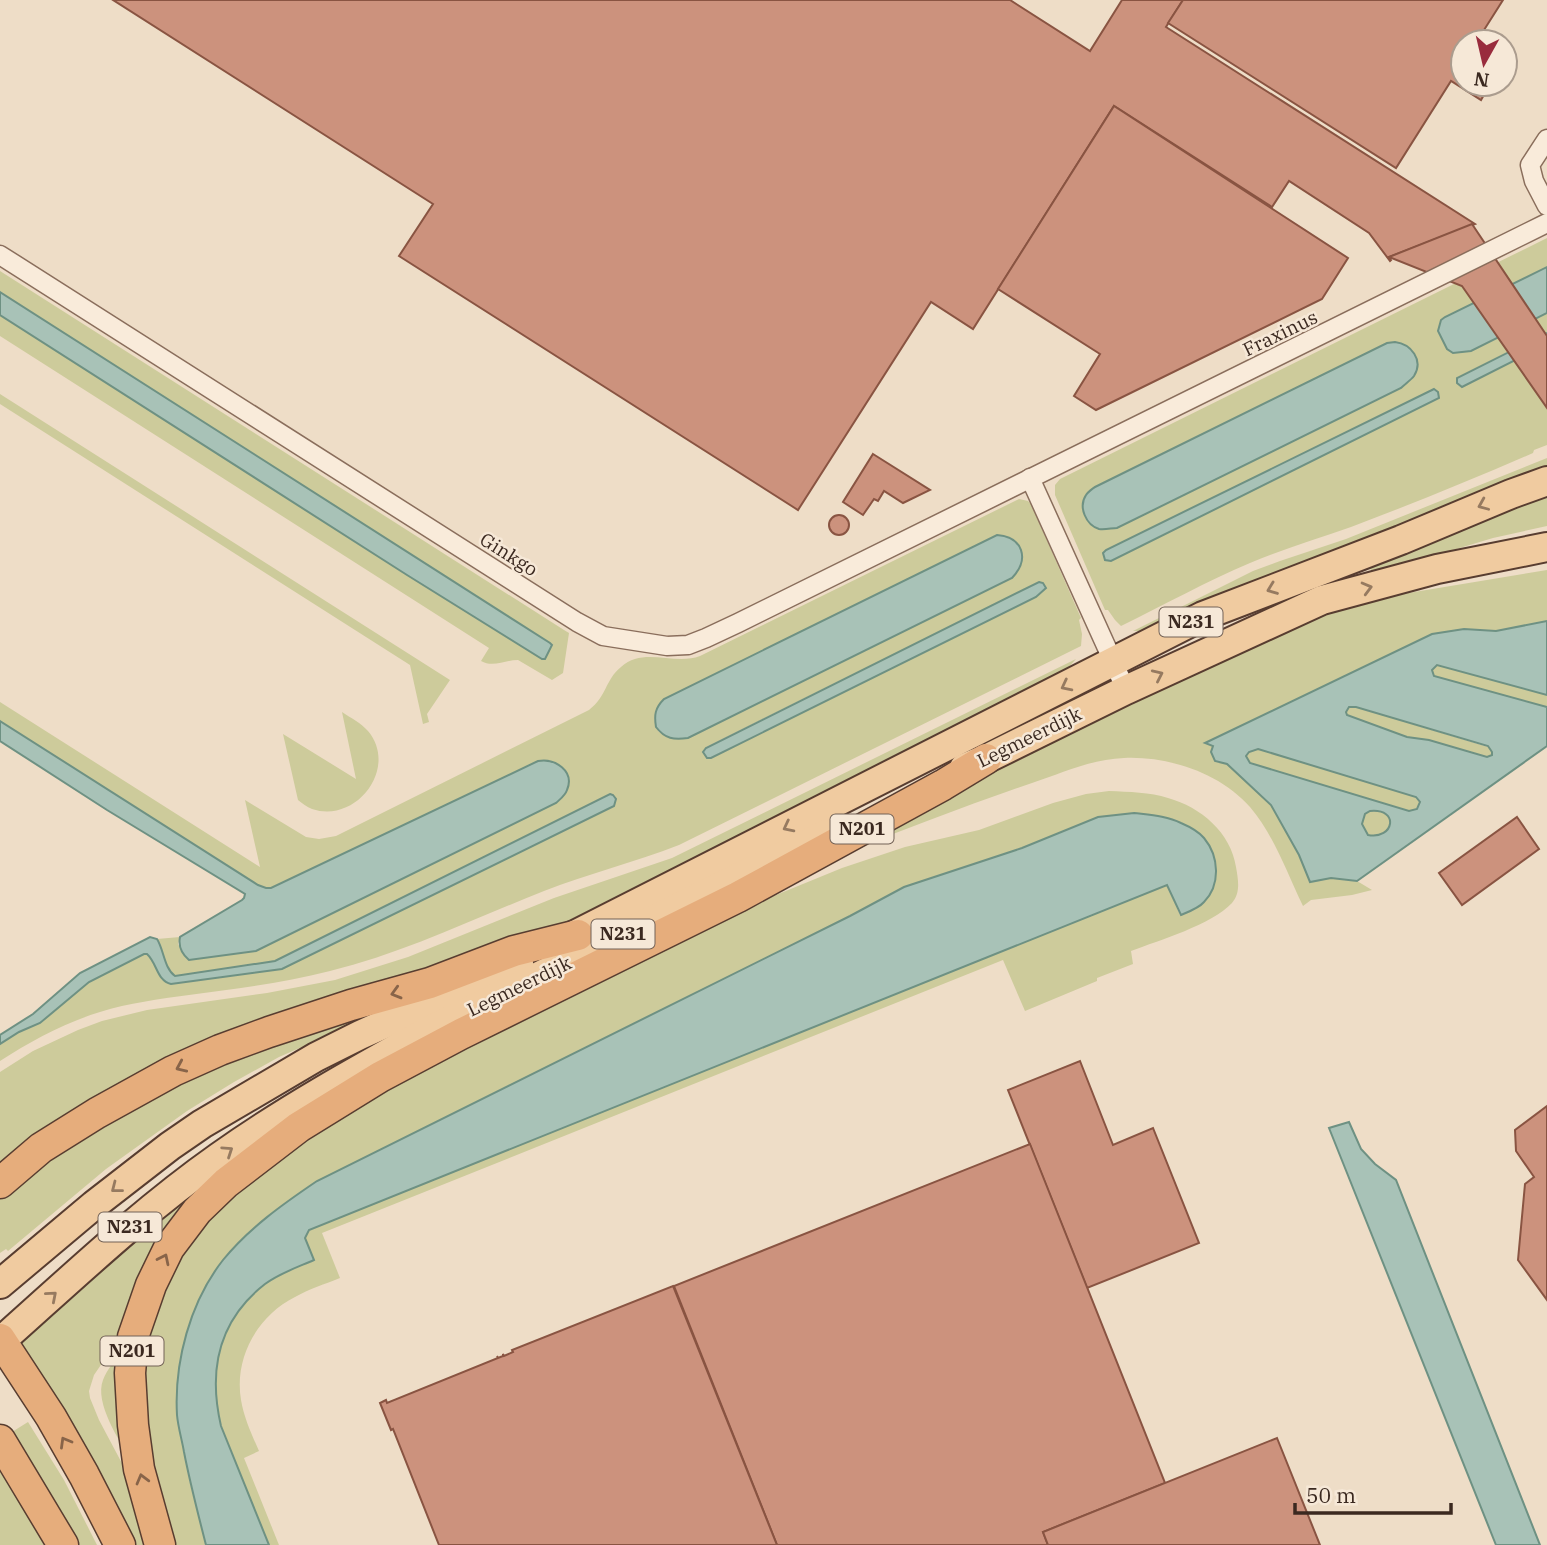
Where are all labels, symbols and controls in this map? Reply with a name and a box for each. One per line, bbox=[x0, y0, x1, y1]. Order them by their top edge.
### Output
north arrow bbox=[1449, 28, 1519, 98]
text: N bbox=[1473, 67, 1491, 93]
street label: Fraxinus bbox=[1239, 305, 1321, 361]
one-way arrow bbox=[1478, 497, 1491, 511]
street label: Ginkgo bbox=[476, 527, 542, 581]
one-way arrow bbox=[1267, 581, 1279, 595]
one-way arrow bbox=[1361, 582, 1373, 596]
road number: N231 bbox=[1160, 608, 1222, 636]
one-way arrow bbox=[1150, 670, 1163, 684]
one-way arrow bbox=[1061, 678, 1074, 692]
street label: Legmeerdijk bbox=[973, 701, 1085, 773]
road number: N201 bbox=[830, 814, 894, 844]
one-way arrow bbox=[783, 819, 795, 833]
road number: N231 bbox=[592, 919, 654, 948]
street label: Legmeerdijk bbox=[463, 950, 575, 1022]
one-way arrow bbox=[390, 984, 402, 999]
one-way arrow bbox=[176, 1059, 189, 1073]
one-way arrow bbox=[220, 1147, 233, 1159]
one-way arrow bbox=[111, 1180, 124, 1192]
road number: N231 bbox=[99, 1212, 162, 1242]
one-way arrow bbox=[155, 1254, 169, 1266]
one-way arrow bbox=[44, 1291, 57, 1304]
road number: N201 bbox=[100, 1336, 164, 1366]
one-way arrow bbox=[60, 1436, 73, 1449]
scale bar bbox=[1295, 1472, 1451, 1516]
one-way arrow bbox=[136, 1473, 150, 1485]
text: 50 m bbox=[1306, 1481, 1356, 1509]

